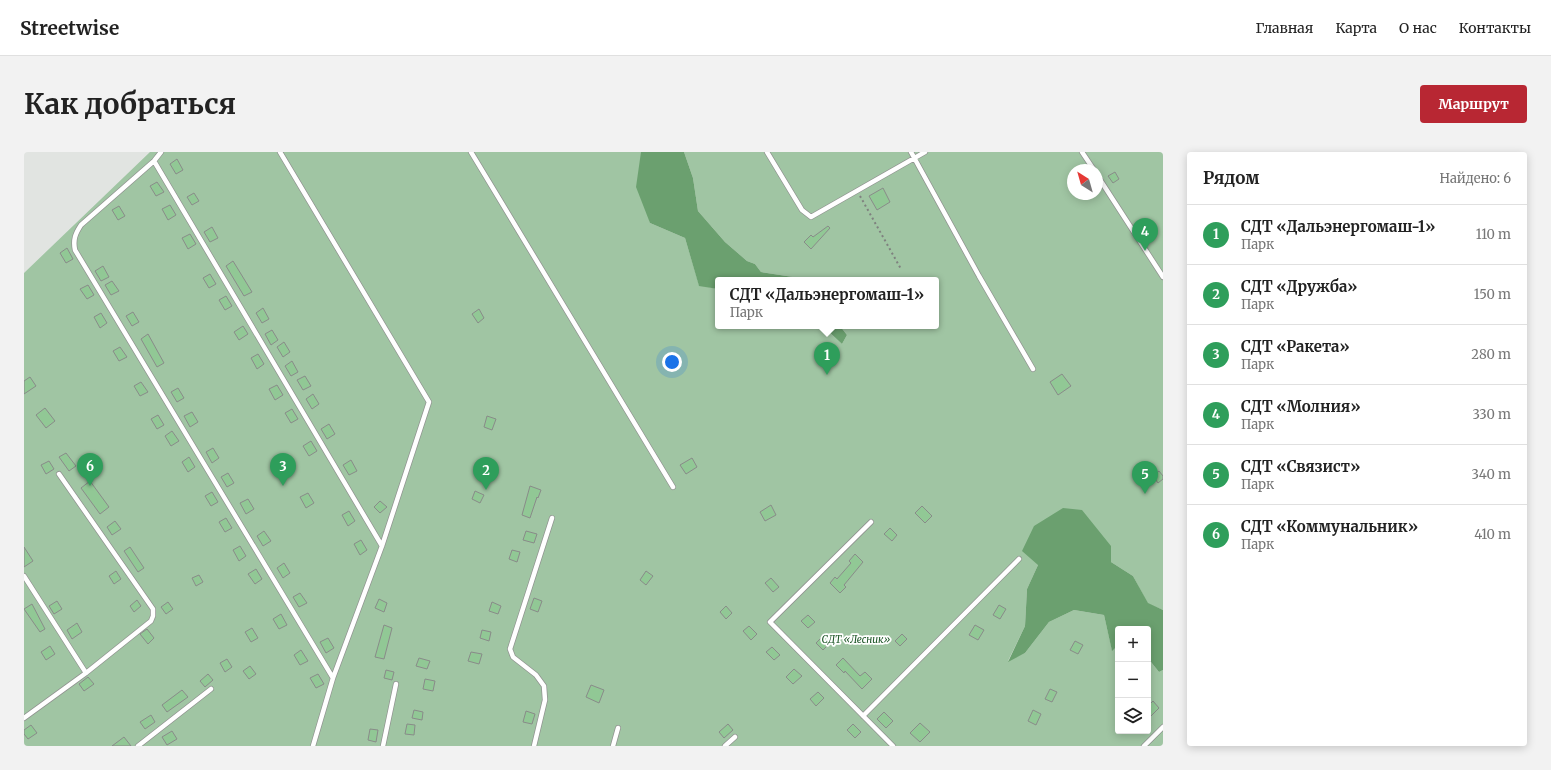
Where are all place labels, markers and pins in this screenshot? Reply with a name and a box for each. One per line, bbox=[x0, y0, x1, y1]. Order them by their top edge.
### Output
pin: 4 bbox=[1132, 218, 1158, 251]
pin: 1 bbox=[814, 342, 840, 375]
pin: 6 bbox=[77, 453, 103, 486]
pin: 3 bbox=[270, 453, 296, 486]
pin: 2 bbox=[473, 457, 499, 490]
pin: 5 bbox=[1132, 461, 1158, 494]

